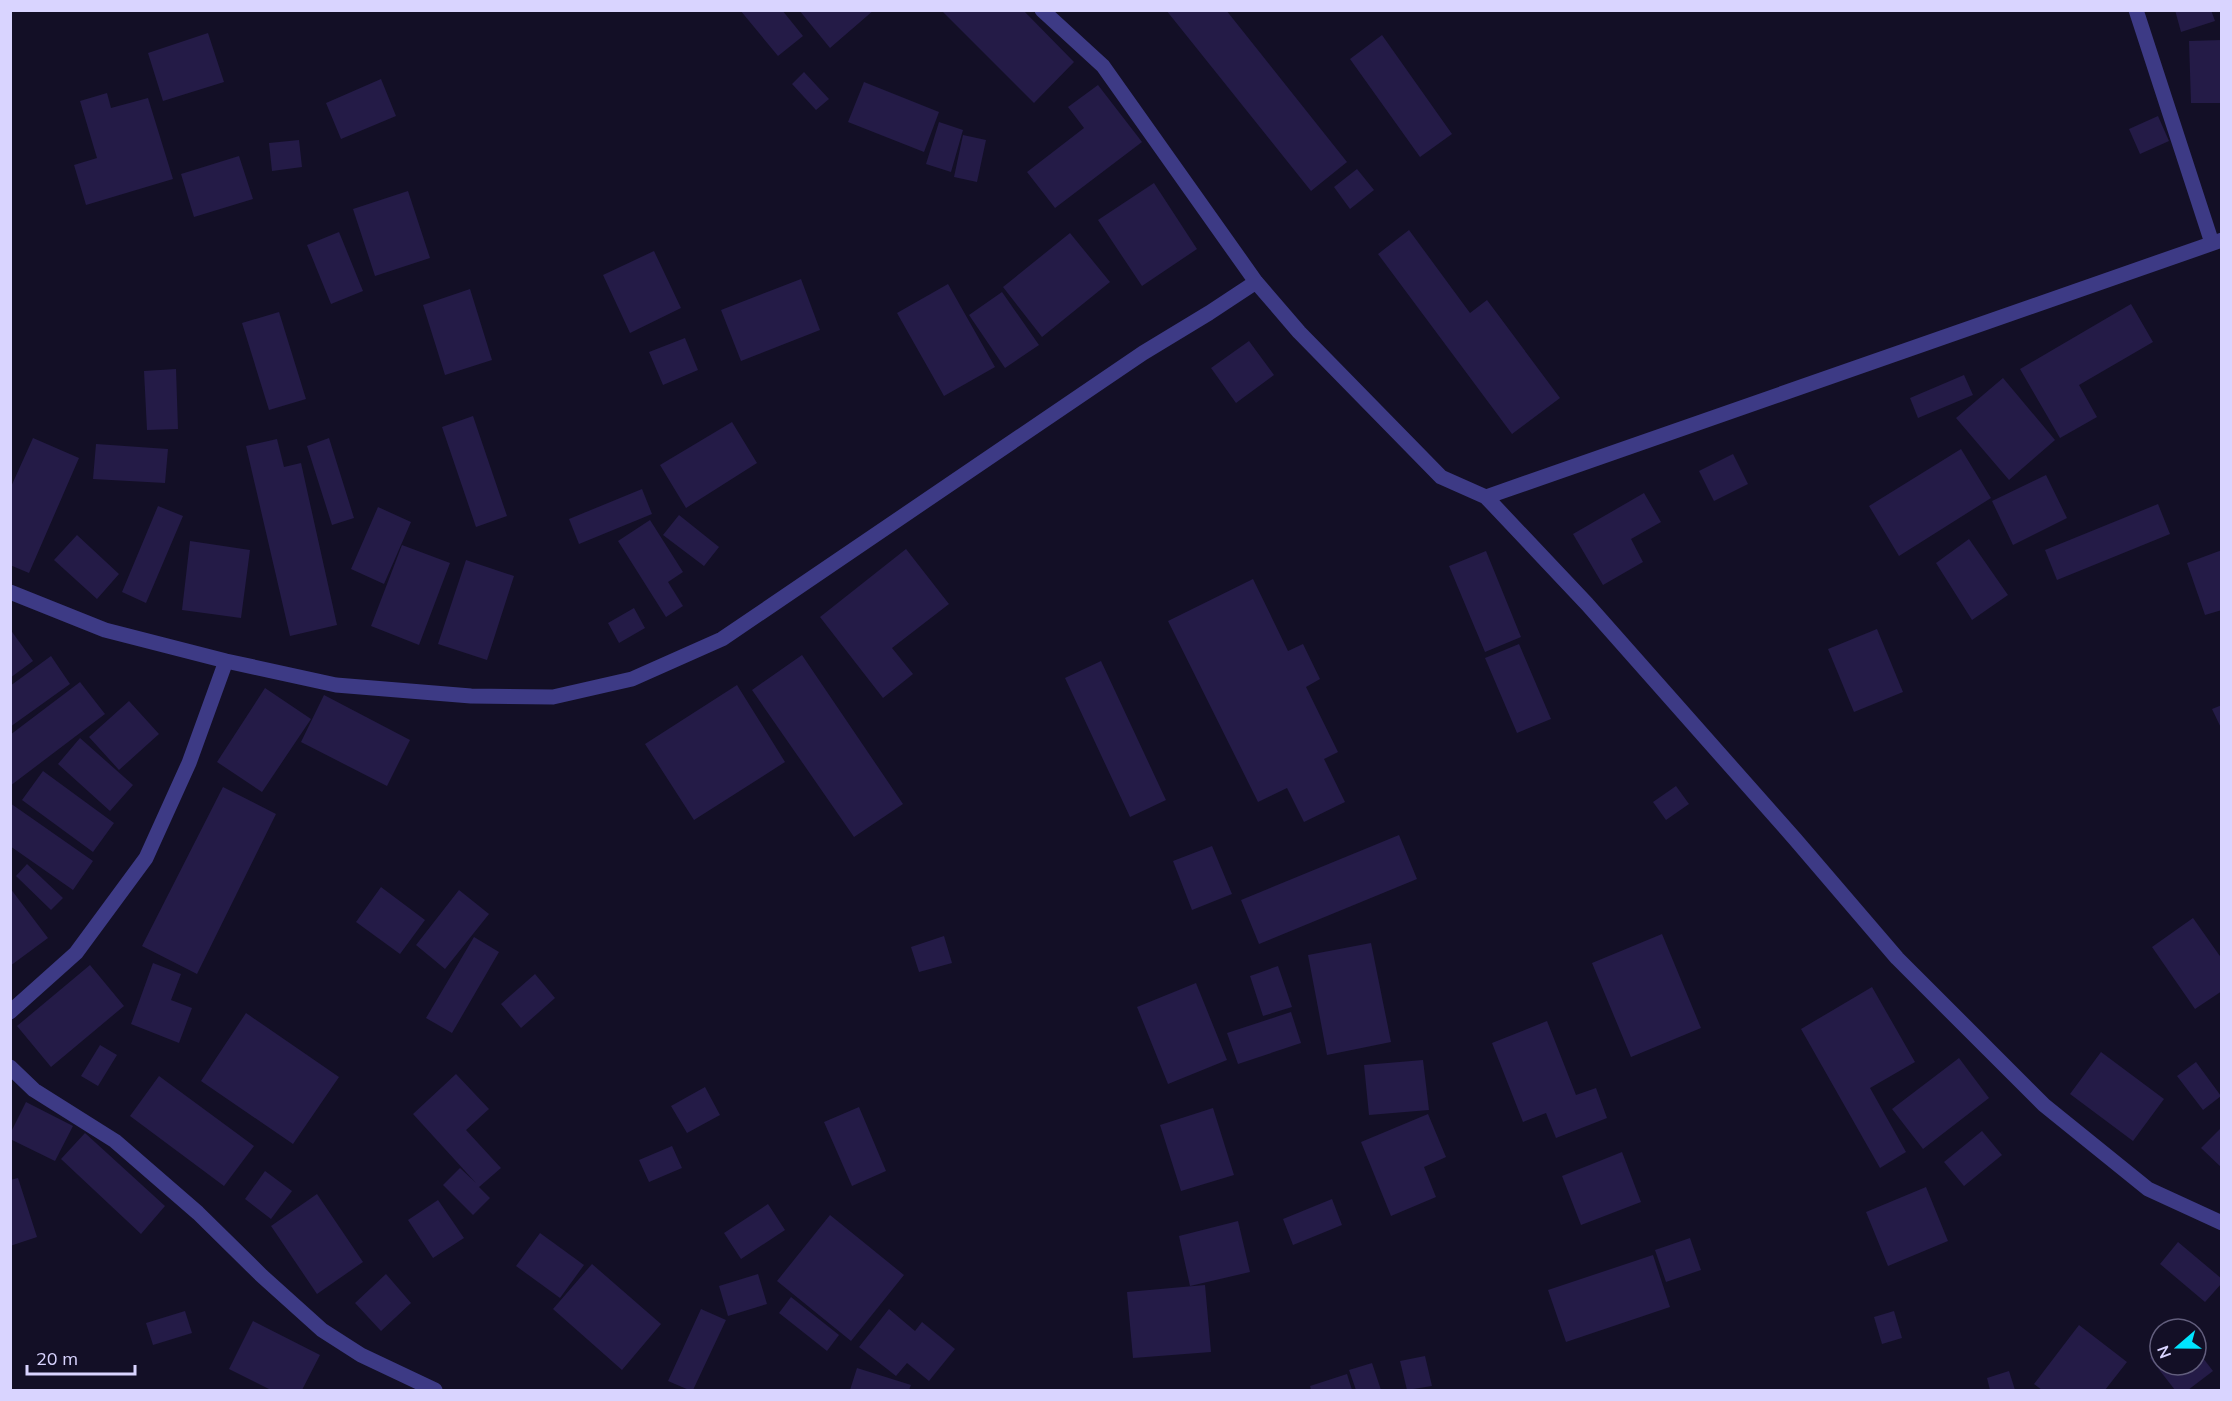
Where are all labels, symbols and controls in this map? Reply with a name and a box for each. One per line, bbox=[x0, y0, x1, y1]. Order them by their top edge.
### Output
north arrow bbox=[2148, 1317, 2208, 1377]
scale bar bbox=[27, 1338, 135, 1376]
text: N bbox=[2152, 1343, 2175, 1361]
text: 20 m bbox=[36, 1347, 78, 1370]

